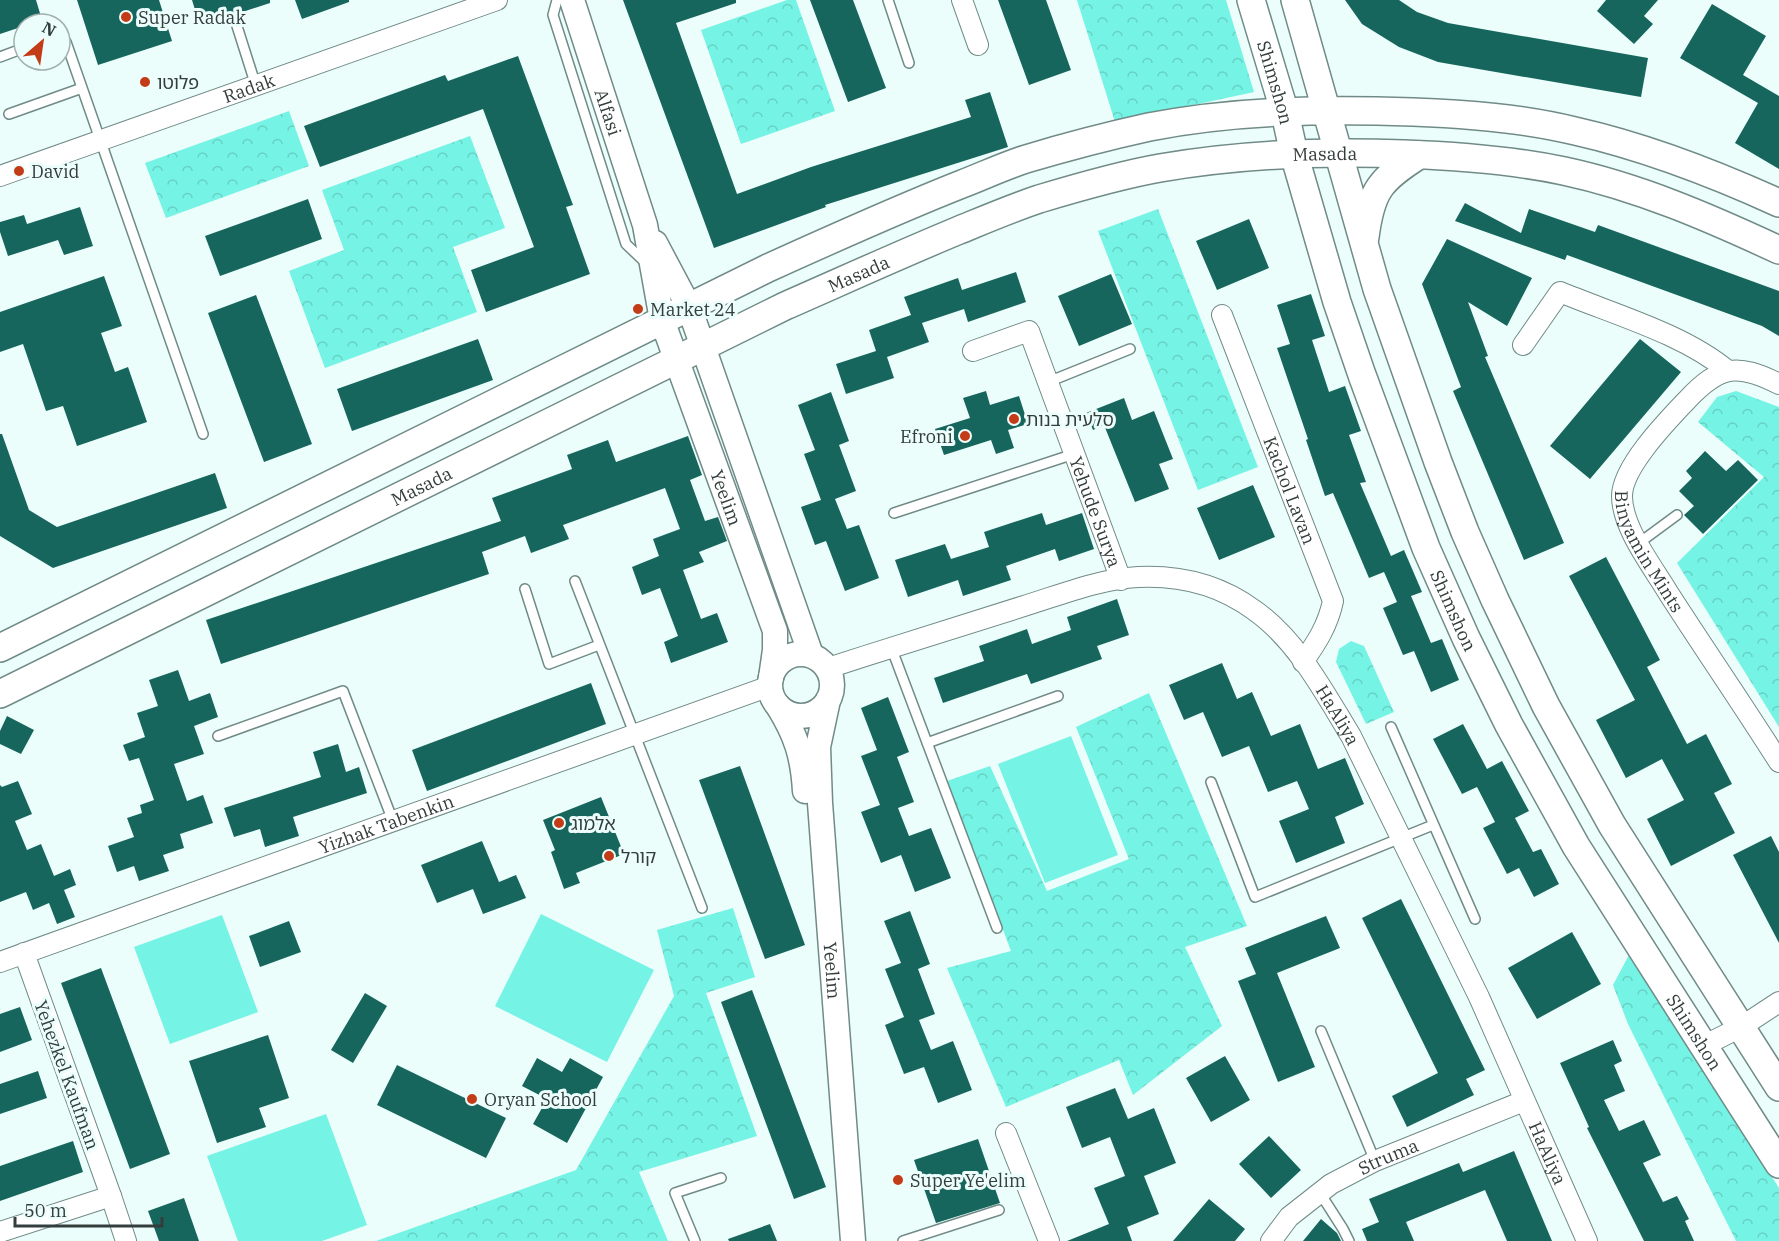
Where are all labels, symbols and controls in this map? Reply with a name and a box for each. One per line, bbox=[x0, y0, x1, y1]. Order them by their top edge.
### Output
place label: Super Radak bbox=[138, 6, 246, 29]
marker: Super Radak bbox=[119, 10, 133, 24]
north arrow bbox=[12, 12, 72, 72]
text: N bbox=[39, 17, 60, 41]
street label: Shimshon bbox=[1252, 38, 1299, 126]
street label: Radak bbox=[220, 68, 278, 108]
place label: פלוטו bbox=[157, 71, 199, 94]
marker: פלוטו bbox=[138, 75, 152, 89]
street label: Alfasi bbox=[590, 86, 627, 139]
street label: Masada bbox=[1292, 141, 1358, 166]
place label: David bbox=[31, 160, 80, 183]
marker: David bbox=[12, 164, 26, 178]
street label: Masada bbox=[824, 250, 893, 297]
place label: Market 24 bbox=[650, 298, 736, 321]
marker: Market 24 bbox=[631, 302, 645, 316]
place label: סלעית בנות bbox=[1026, 408, 1114, 431]
marker: סלעית בנות bbox=[1007, 412, 1021, 426]
place label: Efroni bbox=[900, 425, 953, 448]
marker: Efroni bbox=[958, 429, 972, 443]
street label: Kachol Lavan bbox=[1259, 433, 1321, 547]
street label: Yehude Surya bbox=[1065, 453, 1127, 570]
street label: Masada bbox=[387, 461, 456, 510]
street label: Yeelim bbox=[706, 467, 747, 529]
street label: Binyamin Mints bbox=[1610, 490, 1689, 617]
street label: Shimshon bbox=[1426, 566, 1482, 655]
street label: HaAliya bbox=[1311, 680, 1365, 749]
street label: Yizhak Tabenkin bbox=[315, 789, 457, 858]
place label: אלמוג bbox=[571, 812, 616, 835]
marker: אלמוג bbox=[552, 816, 566, 830]
place label: קורל bbox=[621, 845, 656, 868]
marker: קורל bbox=[602, 849, 616, 863]
street label: Yeelim bbox=[819, 941, 846, 1000]
street label: Shimshon bbox=[1662, 989, 1728, 1074]
street label: Yehezkel Kaufman bbox=[29, 997, 105, 1153]
place label: Oryan School bbox=[484, 1088, 597, 1111]
marker: Oryan School bbox=[465, 1092, 479, 1106]
street label: HaAliya bbox=[1524, 1118, 1572, 1188]
street label: Struma bbox=[1354, 1133, 1422, 1179]
place label: Super Ye'elim bbox=[910, 1169, 1026, 1192]
marker: Super Ye'elim bbox=[891, 1173, 905, 1187]
scale bar bbox=[15, 1190, 162, 1228]
text: 50 m bbox=[24, 1199, 67, 1222]

